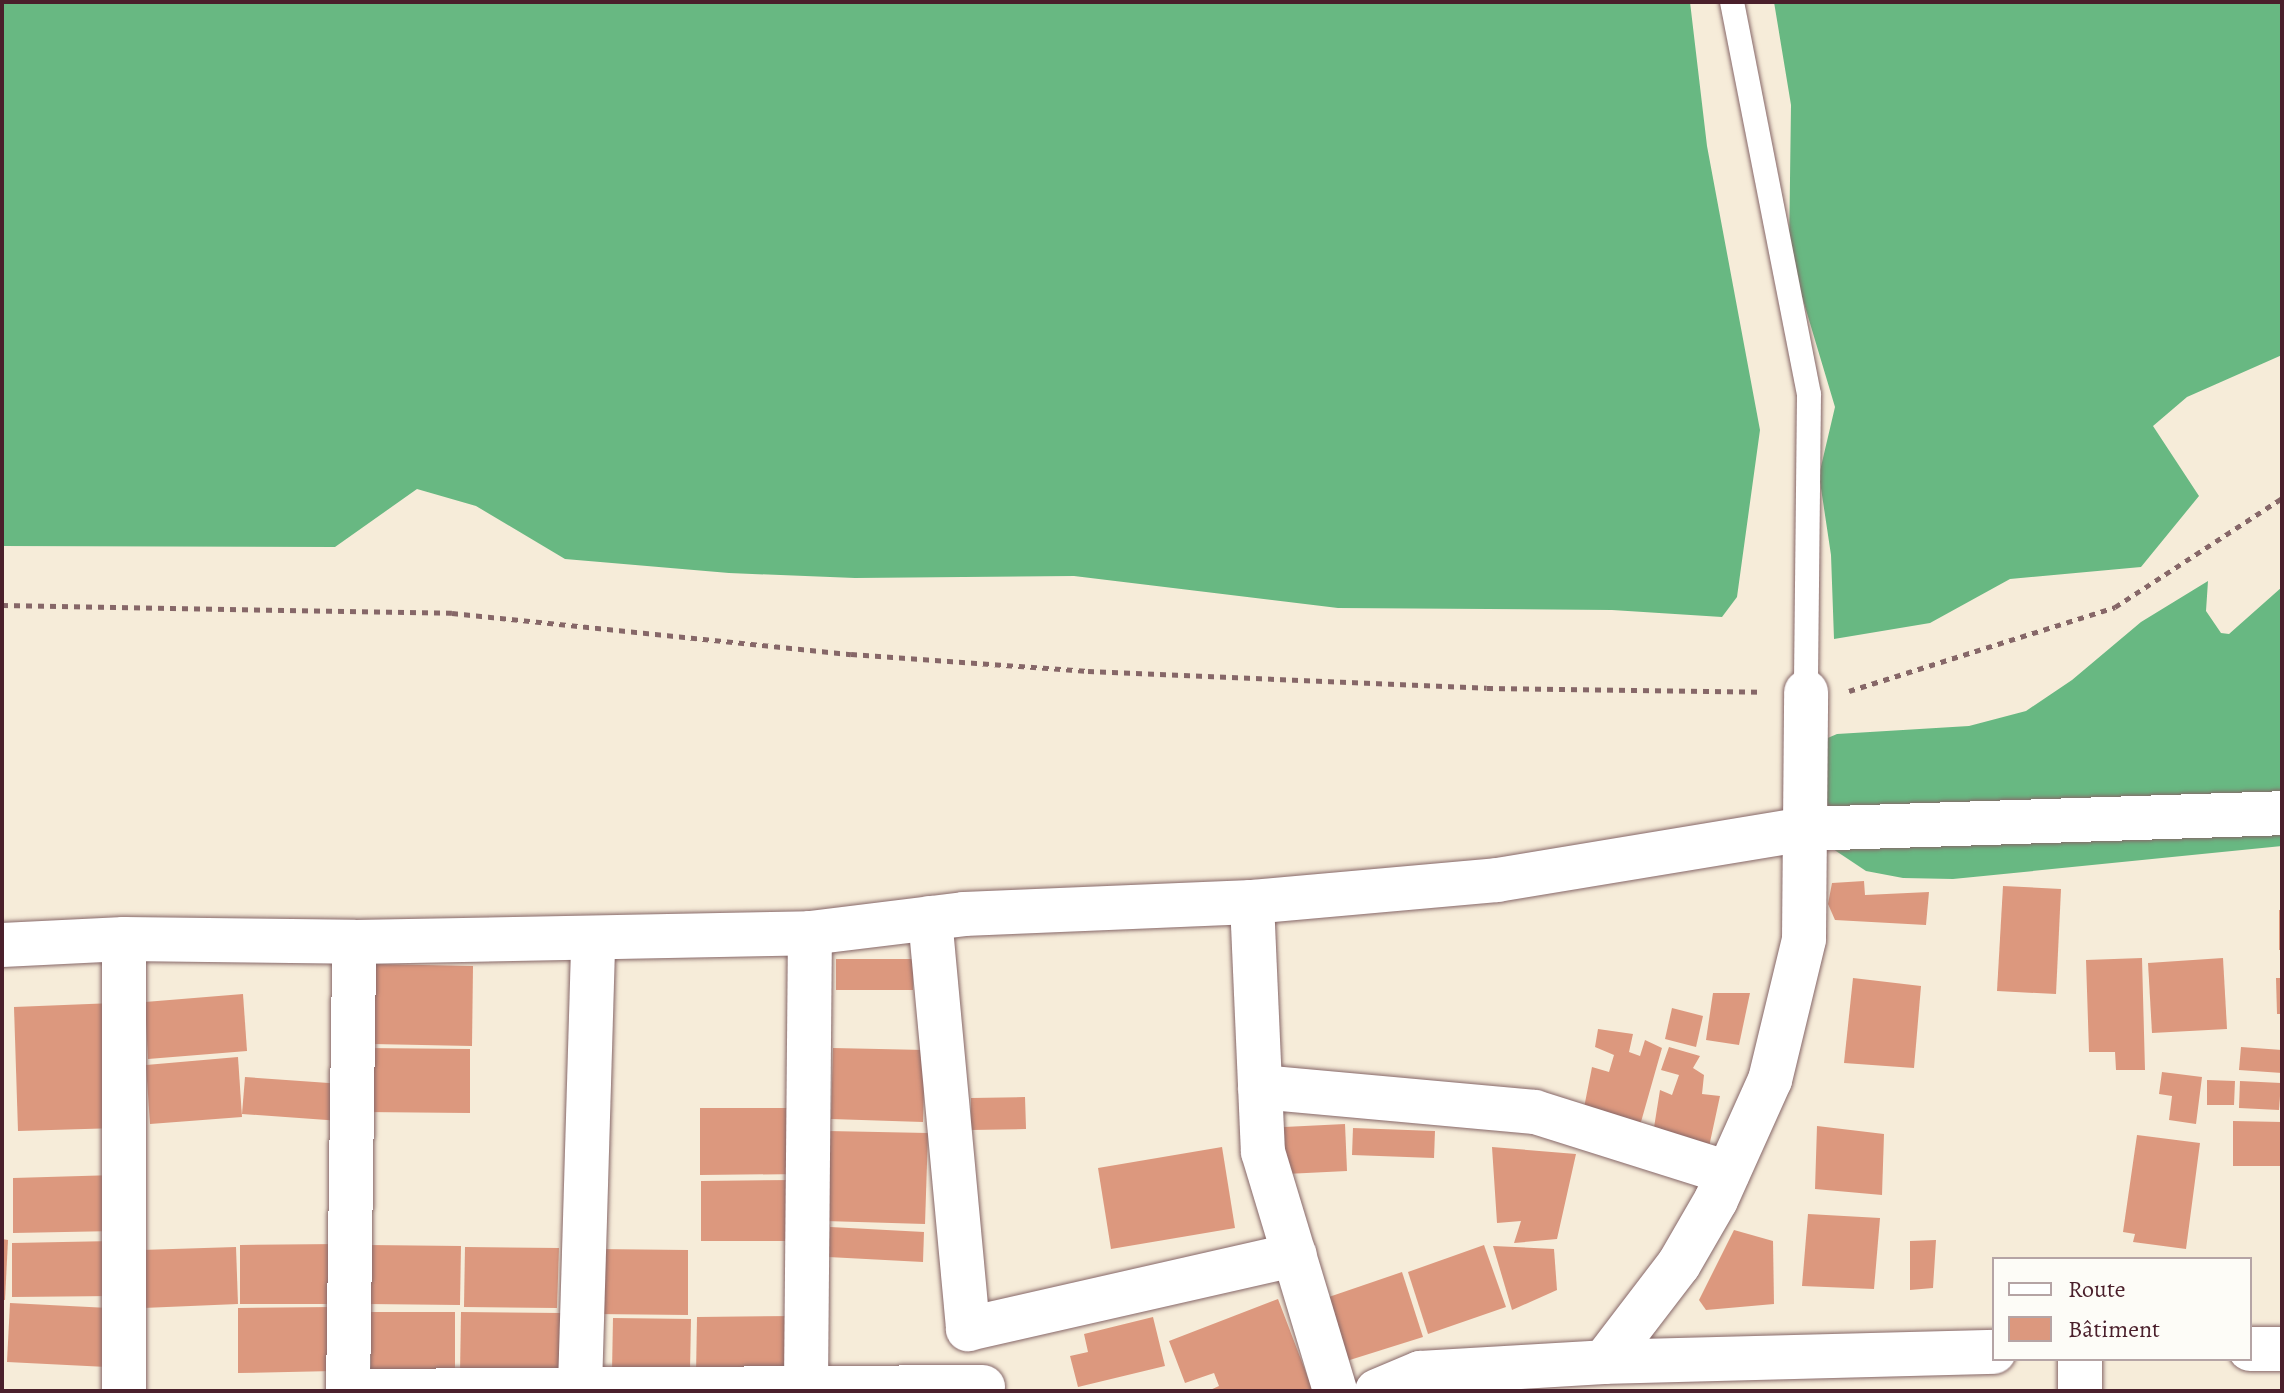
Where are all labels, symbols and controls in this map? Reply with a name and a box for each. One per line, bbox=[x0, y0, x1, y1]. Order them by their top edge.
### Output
legend bbox=[1992, 1257, 2252, 1361]
text: Route bbox=[2068, 1273, 2126, 1305]
text: Bâtiment bbox=[2068, 1313, 2160, 1345]

